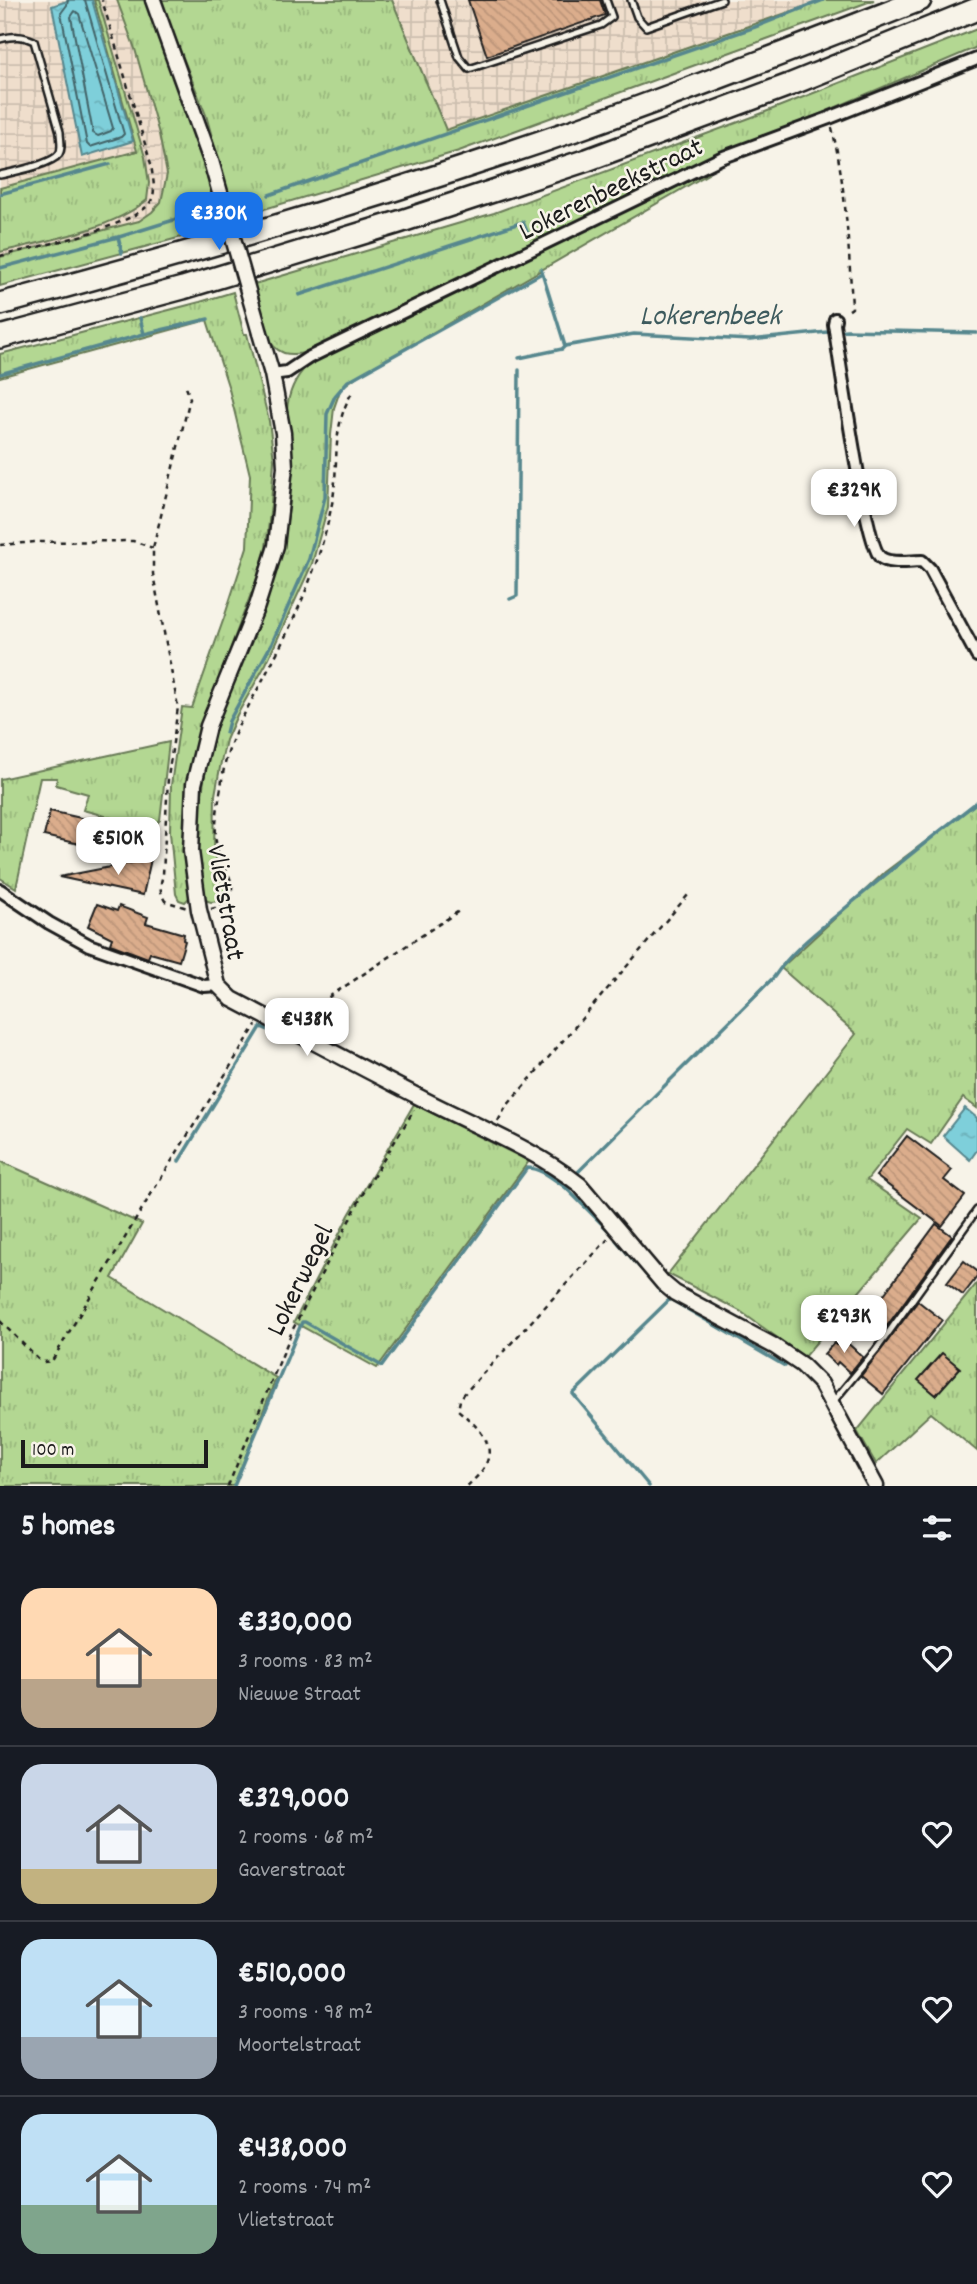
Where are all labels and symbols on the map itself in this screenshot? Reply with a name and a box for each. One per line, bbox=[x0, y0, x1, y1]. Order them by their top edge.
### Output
street label: Lokerenbeekstraat bbox=[513, 130, 711, 253]
pin: €330K bbox=[170, 192, 268, 252]
water label: Lokerenbeek bbox=[640, 297, 783, 340]
pin: €329K bbox=[805, 470, 903, 529]
pin: €510K bbox=[69, 818, 167, 877]
street label: Vlietstraat bbox=[193, 842, 253, 964]
pin: €438K bbox=[258, 998, 356, 1058]
street label: Lokerwegel bbox=[258, 1218, 347, 1344]
pin: €293K bbox=[795, 1296, 893, 1355]
scale bar bbox=[21, 1437, 208, 1469]

